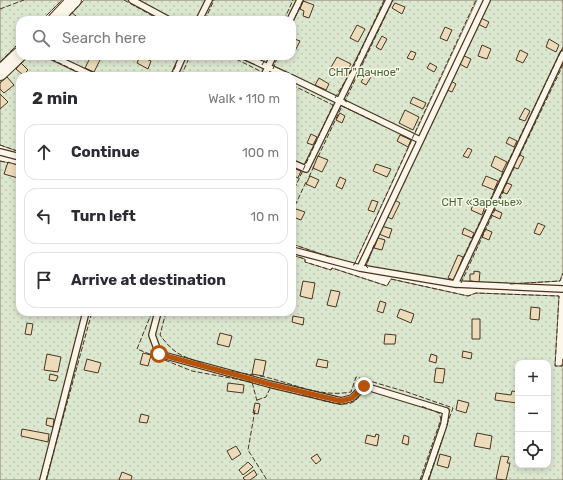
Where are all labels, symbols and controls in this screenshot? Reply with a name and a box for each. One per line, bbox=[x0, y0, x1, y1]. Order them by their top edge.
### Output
search box bbox=[16, 16, 296, 60]
icon: search bbox=[30, 27, 52, 49]
text: Search here bbox=[62, 29, 146, 47]
park label: СНТ "Дачное" bbox=[328, 66, 400, 79]
text: 2 min bbox=[32, 88, 78, 108]
text: Walk · 110 m bbox=[208, 91, 280, 106]
icon: ahead bbox=[33, 141, 55, 163]
text: Continue bbox=[71, 143, 140, 161]
text: 100 m bbox=[242, 145, 279, 160]
park label: СНТ «Заречье» bbox=[442, 196, 523, 209]
icon: left bbox=[33, 205, 55, 227]
text: Turn left bbox=[71, 207, 136, 225]
text: 10 m bbox=[250, 209, 279, 224]
icon: arrive bbox=[33, 269, 55, 291]
text: Arrive at destination bbox=[71, 271, 226, 289]
route start bbox=[150, 345, 168, 363]
map controls bbox=[515, 360, 551, 468]
button: + bbox=[515, 360, 551, 396]
route end bbox=[355, 377, 373, 395]
button: − bbox=[515, 396, 551, 432]
button: locate bbox=[515, 432, 551, 468]

